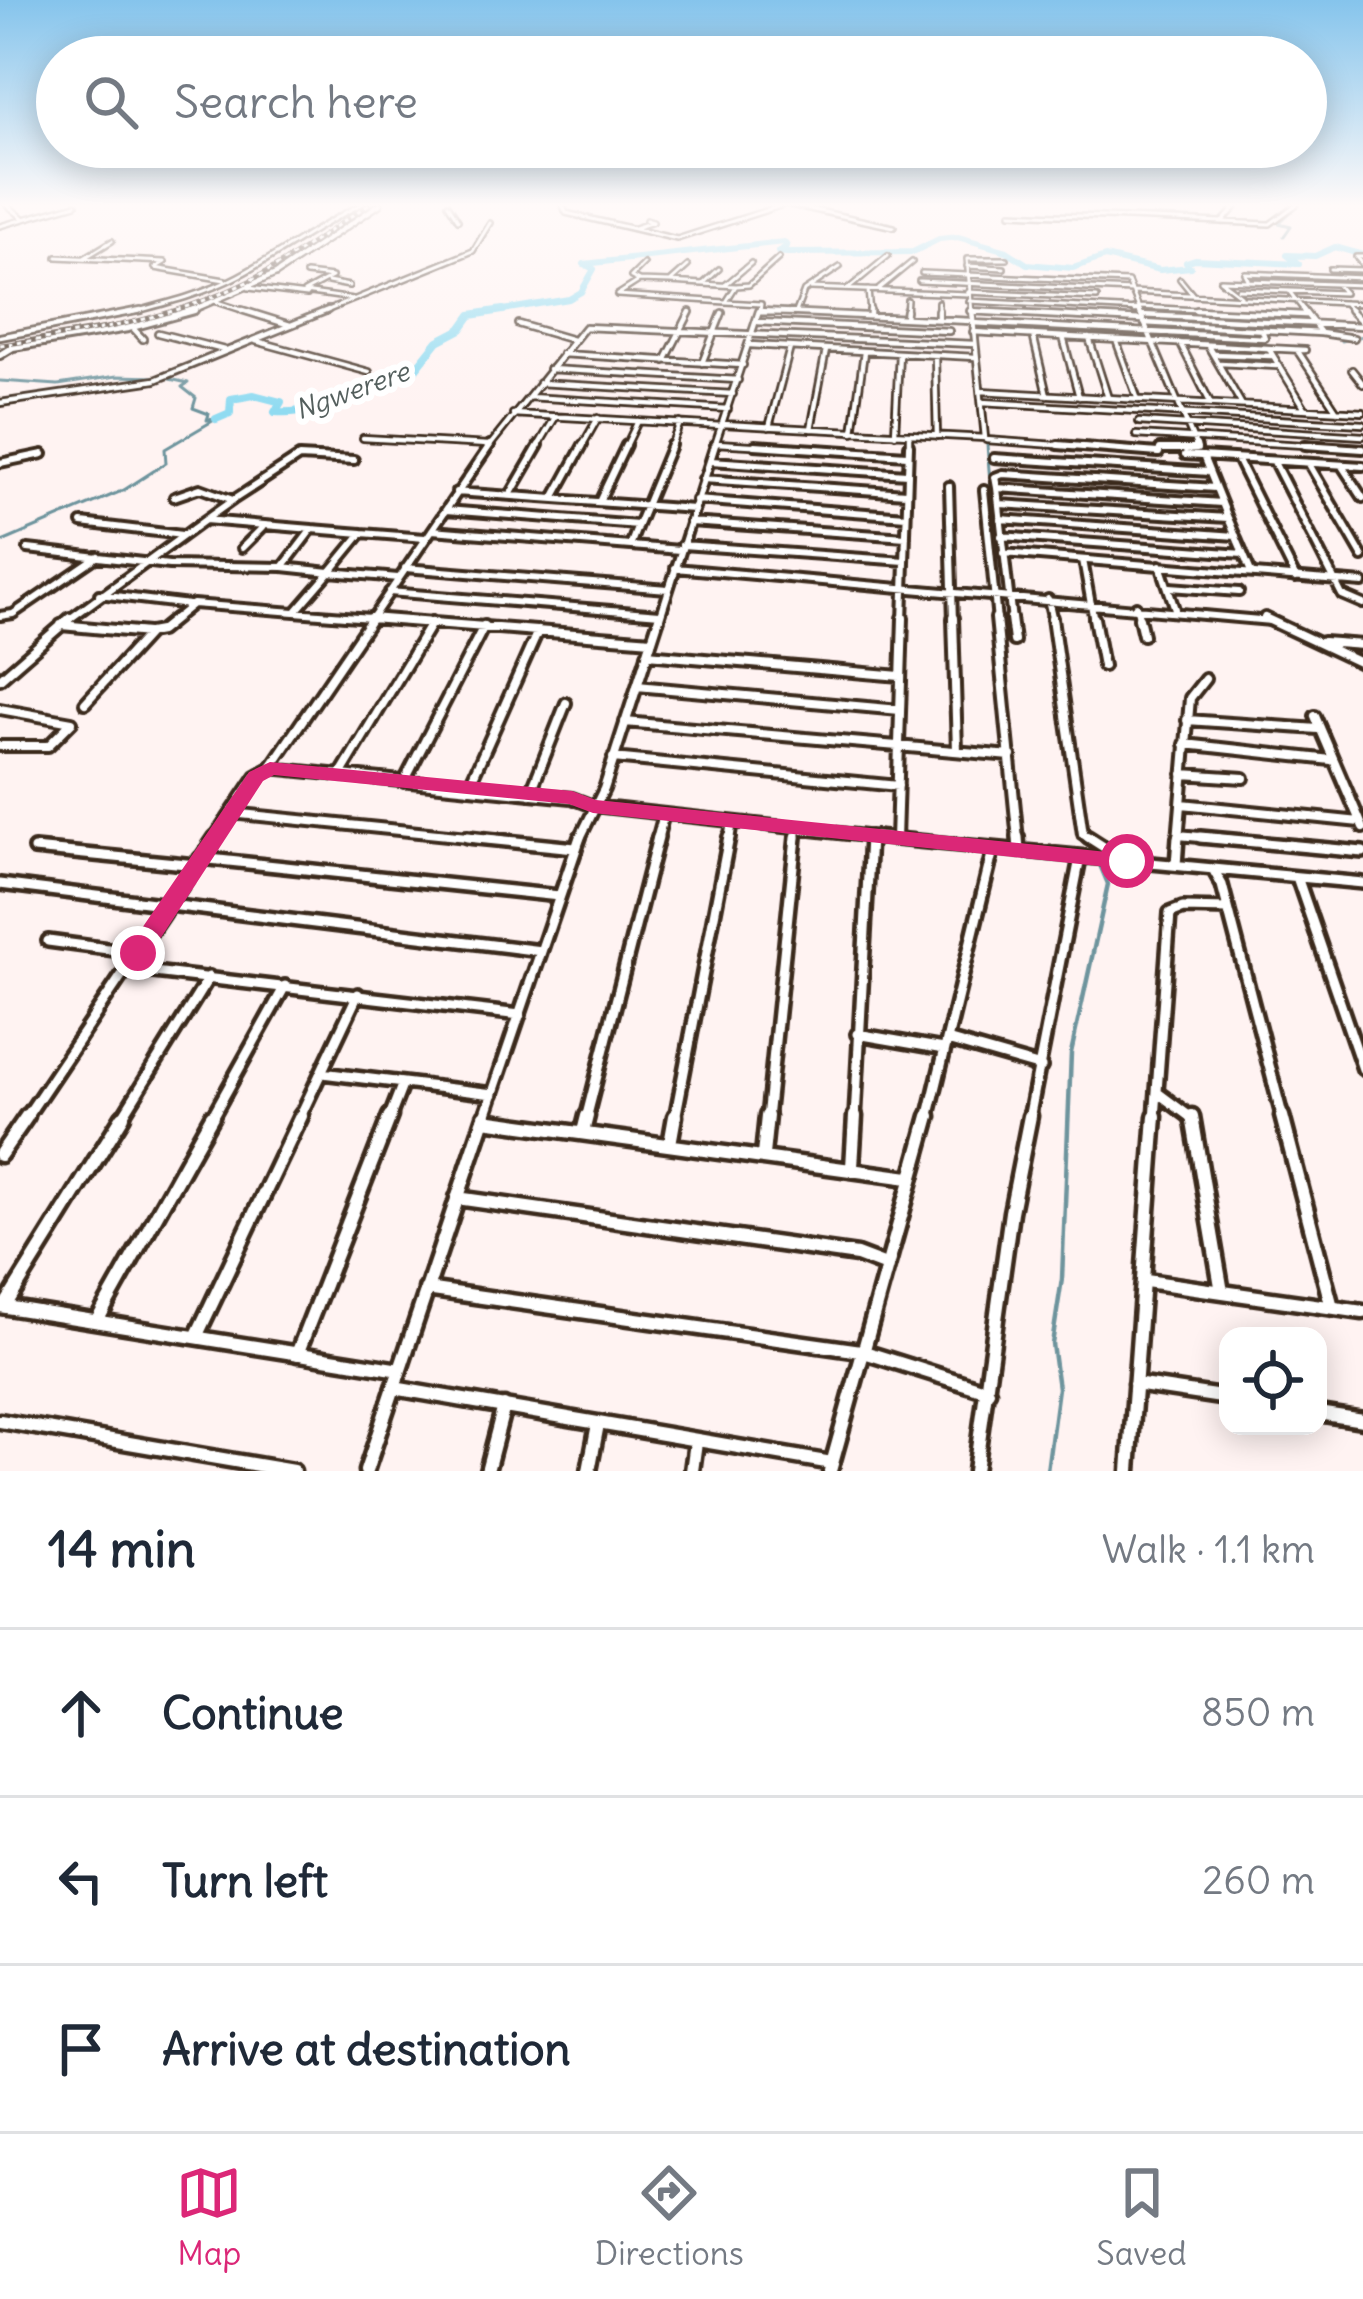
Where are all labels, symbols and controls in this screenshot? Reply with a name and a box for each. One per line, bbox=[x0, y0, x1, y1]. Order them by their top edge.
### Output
search box bbox=[36, 36, 1327, 168]
icon: search bbox=[78, 69, 144, 135]
text: Search here bbox=[174, 74, 418, 130]
water label: Ngwerere bbox=[290, 353, 416, 426]
route start bbox=[1100, 834, 1154, 888]
route end bbox=[111, 926, 165, 980]
map controls bbox=[1219, 1327, 1327, 1435]
button: locate bbox=[1219, 1327, 1327, 1435]
text: 14 min bbox=[48, 1517, 196, 1581]
text: Walk · 1.1 km bbox=[1102, 1525, 1315, 1574]
icon: ahead bbox=[48, 1680, 114, 1746]
text: Continue bbox=[162, 1685, 344, 1741]
text: 850 m bbox=[1201, 1688, 1315, 1737]
icon: left bbox=[48, 1848, 114, 1914]
text: Turn left bbox=[162, 1853, 328, 1909]
text: 260 m bbox=[1202, 1856, 1315, 1905]
icon: arrive bbox=[48, 2016, 114, 2082]
text: Arrive at destination bbox=[162, 2021, 571, 2077]
tab: Map bbox=[176, 2160, 242, 2274]
tab: Directions bbox=[595, 2160, 744, 2274]
tab: Saved bbox=[1096, 2160, 1187, 2274]

